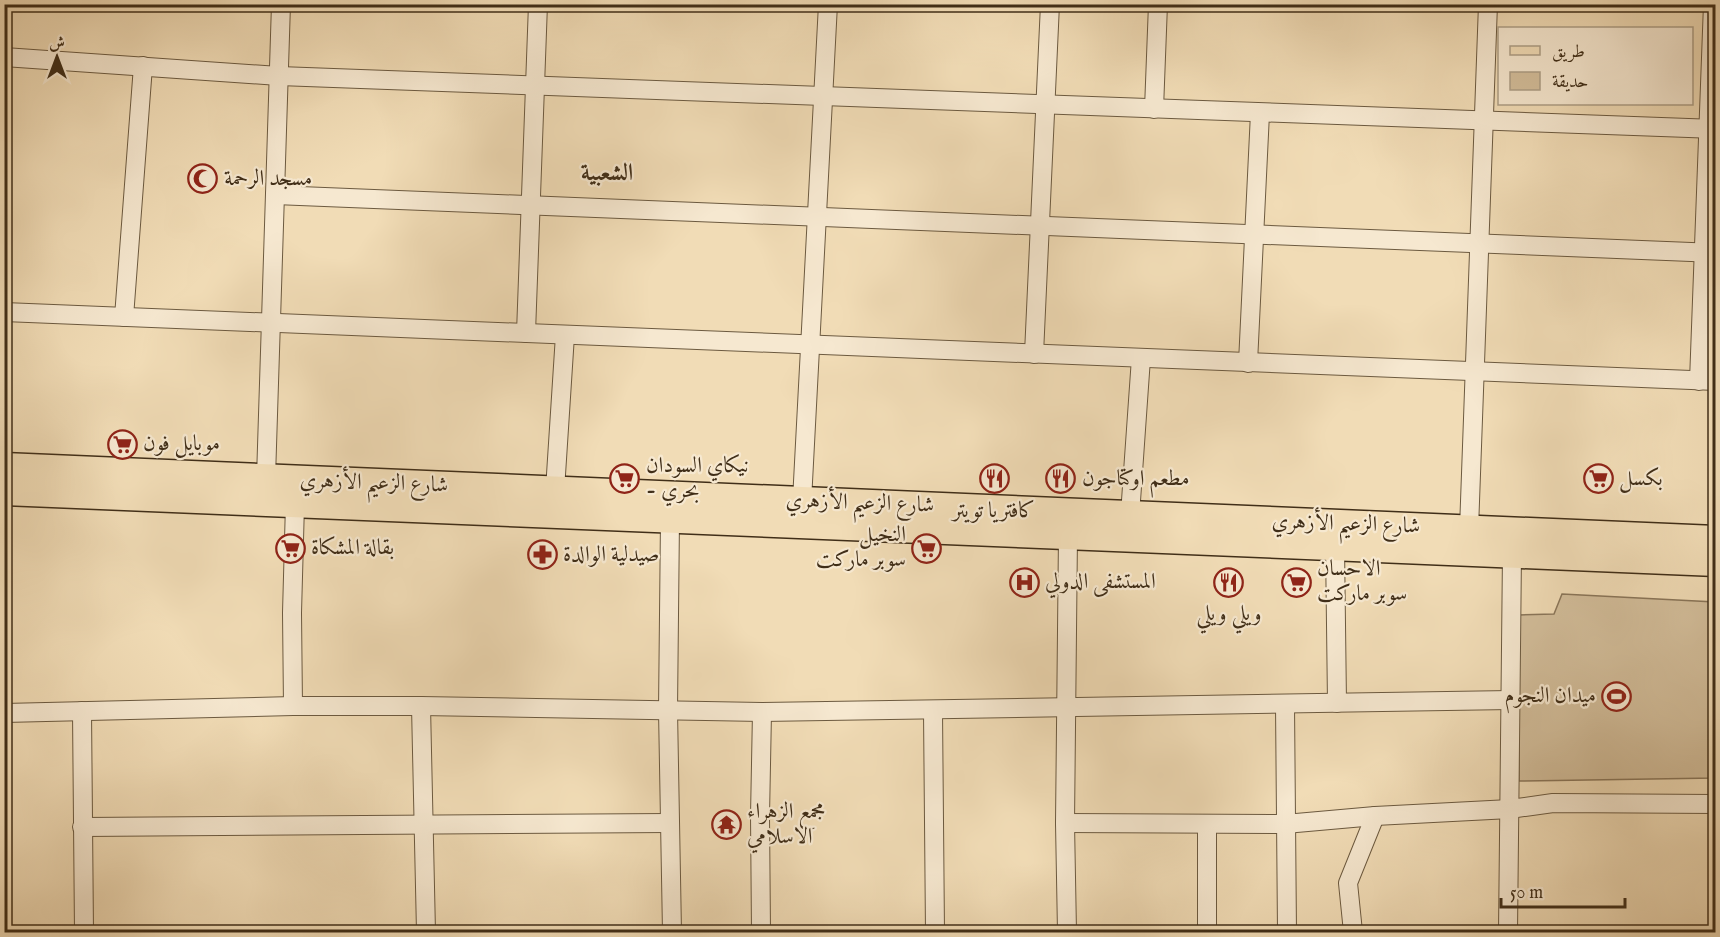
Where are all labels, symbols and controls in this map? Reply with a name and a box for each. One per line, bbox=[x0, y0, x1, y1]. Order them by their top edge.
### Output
north arrow bbox=[27, 27, 87, 87]
legend bbox=[1498, 27, 1693, 105]
text: ش bbox=[49, 34, 65, 54]
text: طريق bbox=[1552, 41, 1585, 64]
text: حديقة bbox=[1552, 71, 1588, 94]
district label: الشعبية bbox=[581, 158, 633, 189]
mosque icon: مسجد الرحمة bbox=[187, 163, 219, 195]
place label: مسجد الرحمة bbox=[224, 165, 312, 193]
supermarket icon: موبايل فون bbox=[106, 428, 138, 460]
place label: موبايل فون bbox=[143, 430, 220, 458]
place label: نيكاي السودان - بحري bbox=[646, 452, 749, 507]
street label: شارع الزعيم الأزهري bbox=[299, 463, 449, 506]
supermarket icon: نيكاي السودان - بحري bbox=[609, 463, 641, 495]
restaurant icon: كافتريا تويتر bbox=[978, 463, 1010, 495]
restaurant icon: مطعم اوكتاجون bbox=[1045, 463, 1077, 495]
supermarket icon: بكسل bbox=[1582, 463, 1614, 495]
place label: مطعم اوكتاجون bbox=[1082, 465, 1190, 498]
place label: بكسل bbox=[1619, 465, 1663, 493]
street label: شارع الزعيم الأزهري bbox=[785, 483, 935, 526]
place label: كافتريا تويتر bbox=[950, 497, 1036, 525]
street label: شارع الزعيم الأزهري bbox=[1271, 504, 1421, 547]
place label: النخيل سوبر ماركت bbox=[816, 521, 906, 574]
supermarket icon: بقالة المشكاة bbox=[274, 532, 306, 564]
supermarket icon: النخيل سوبر ماركت bbox=[911, 532, 943, 564]
place label: بقالة المشكاة bbox=[311, 534, 394, 562]
pharmacy icon: صيدلية الوالدة bbox=[526, 539, 558, 571]
place label: صيدلية الوالدة bbox=[563, 541, 659, 569]
place label: الاحسان سوبر ماركت bbox=[1317, 555, 1407, 608]
hospital icon: المستشفى الدولي bbox=[1008, 566, 1040, 598]
restaurant icon: ويلي ويلي bbox=[1213, 566, 1245, 598]
supermarket icon: الاحسان سوبر ماركت bbox=[1280, 566, 1312, 598]
place label: المستشفى الدولي bbox=[1045, 568, 1156, 599]
place label: ويلي ويلي bbox=[1196, 600, 1262, 634]
sports icon: ميدان النجوم bbox=[1601, 680, 1633, 712]
place label: ميدان النجوم bbox=[1505, 682, 1596, 714]
place label: مجمع الزهراء الاسلامي bbox=[747, 798, 825, 854]
temple icon: مجمع الزهراء الاسلامي bbox=[710, 809, 742, 841]
scale bar bbox=[1501, 871, 1626, 909]
text: 50 m bbox=[1510, 882, 1543, 905]

